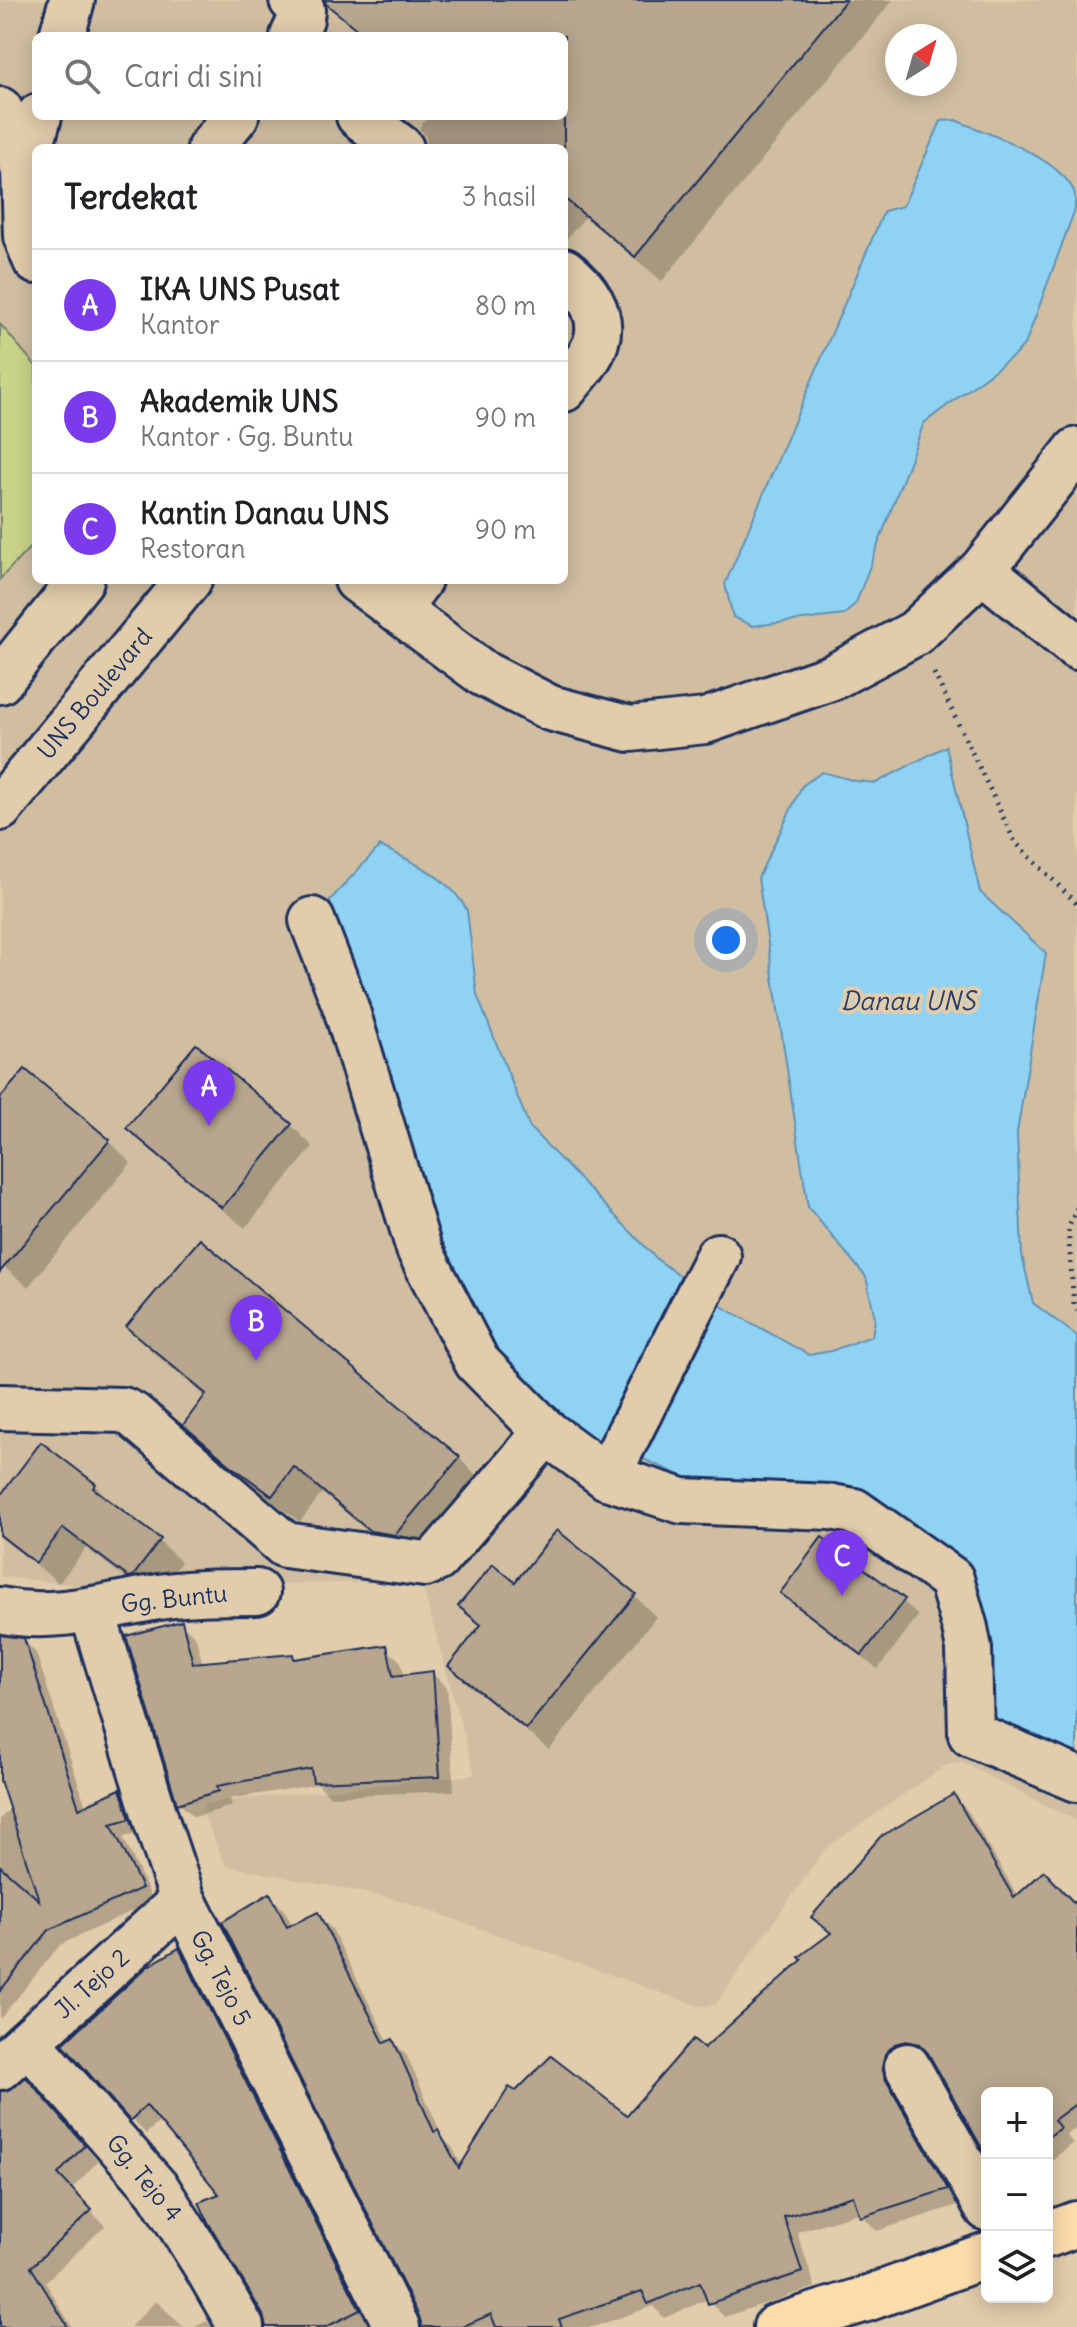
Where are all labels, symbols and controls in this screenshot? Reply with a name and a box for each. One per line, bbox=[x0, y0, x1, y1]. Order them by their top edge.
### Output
north arrow bbox=[885, 24, 957, 96]
search box bbox=[32, 32, 568, 120]
icon: search bbox=[60, 54, 104, 98]
text: Cari di sini bbox=[124, 57, 263, 95]
text: Terdekat bbox=[64, 175, 197, 218]
text: 3 hasil bbox=[462, 180, 536, 213]
text: IKA UNS Pusat bbox=[140, 270, 340, 308]
text: A bbox=[82, 289, 98, 322]
text: 80 m bbox=[475, 289, 536, 322]
text: Kantor bbox=[140, 308, 220, 341]
text: Akademik UNS bbox=[140, 382, 338, 420]
text: B bbox=[81, 401, 99, 434]
text: 90 m bbox=[475, 401, 536, 434]
text: Kantor · Gg. Buntu bbox=[140, 420, 354, 453]
text: Kantin Danau UNS bbox=[140, 494, 389, 532]
text: C bbox=[81, 513, 99, 546]
text: 90 m bbox=[475, 513, 536, 546]
text: Restoran bbox=[140, 532, 245, 565]
street label: UNS Boulevard bbox=[31, 621, 158, 765]
your location bbox=[706, 920, 746, 960]
water label: Danau UNS bbox=[841, 984, 978, 1017]
pin: A bbox=[183, 1060, 235, 1126]
pin: B bbox=[230, 1295, 282, 1361]
pin: C bbox=[816, 1530, 868, 1596]
street label: Gg. Buntu bbox=[119, 1577, 229, 1619]
street label: Gg. Tejo 5 bbox=[185, 1925, 259, 2030]
street label: Jl. Tejo 2 bbox=[48, 1942, 135, 2025]
map controls bbox=[981, 2087, 1053, 2303]
button: + bbox=[981, 2087, 1053, 2159]
street label: Gg. Tejo 4 bbox=[101, 2128, 189, 2227]
button: − bbox=[981, 2159, 1053, 2231]
button: layers bbox=[981, 2231, 1053, 2303]

